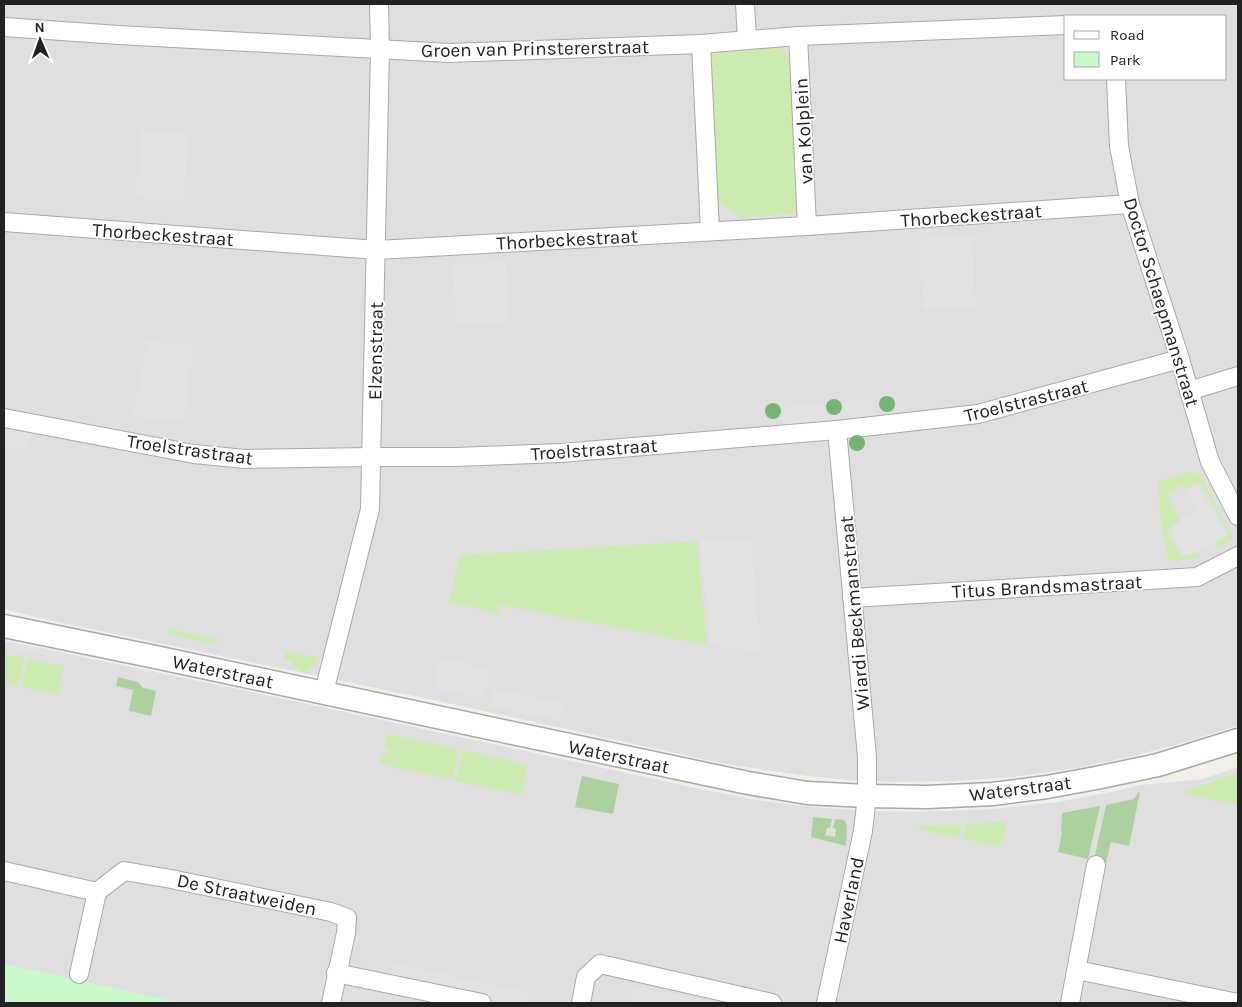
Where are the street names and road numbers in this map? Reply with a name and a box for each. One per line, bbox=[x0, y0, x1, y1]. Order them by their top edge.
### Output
street label: Groen van Prinstererstraat bbox=[421, 36, 649, 62]
street label: van Kolplein bbox=[790, 77, 818, 185]
street label: Doctor Schaepmanstraat bbox=[1119, 195, 1203, 409]
street label: Thorbeckestraat bbox=[900, 200, 1042, 232]
street label: Thorbeckestraat bbox=[92, 219, 234, 251]
street label: Thorbeckestraat bbox=[496, 225, 638, 255]
street label: Elzenstraat bbox=[364, 302, 388, 400]
street label: Troelstrastraat bbox=[962, 375, 1091, 427]
street label: Troelstrastraat bbox=[125, 430, 254, 470]
street label: Troelstrastraat bbox=[530, 435, 658, 465]
street label: Wiardi Beckmanstraat bbox=[836, 515, 874, 711]
street label: Titus Brandsmastraat bbox=[951, 571, 1143, 603]
street label: Waterstraat bbox=[170, 651, 275, 693]
street label: Waterstraat bbox=[566, 736, 671, 778]
street label: Waterstraat bbox=[968, 772, 1072, 806]
street label: Haverland bbox=[829, 855, 869, 945]
street label: De Straatweiden bbox=[175, 869, 319, 921]

